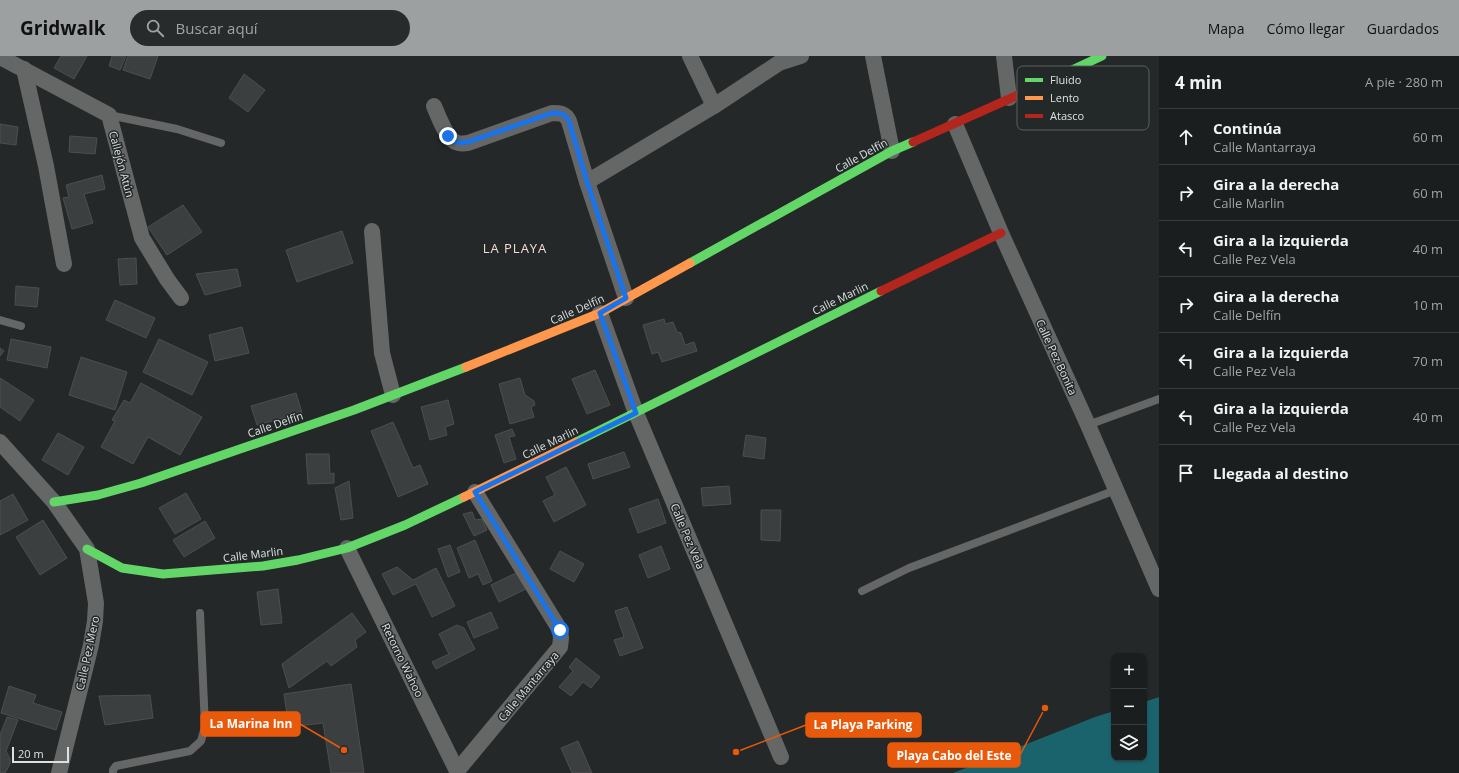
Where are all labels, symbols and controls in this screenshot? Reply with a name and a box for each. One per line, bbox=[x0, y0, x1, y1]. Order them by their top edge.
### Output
search box bbox=[130, 10, 410, 46]
text: Gridwalk bbox=[20, 15, 106, 41]
icon: search bbox=[144, 17, 166, 39]
text: Buscar aquí bbox=[176, 18, 258, 38]
text: Mapa bbox=[1208, 19, 1244, 38]
text: Cómo llegar bbox=[1266, 19, 1345, 38]
text: Guardados bbox=[1367, 19, 1439, 38]
legend bbox=[1017, 66, 1149, 130]
text: 4 min bbox=[1175, 71, 1222, 94]
text: Fluido bbox=[1050, 72, 1082, 87]
text: A pie · 280 m bbox=[1365, 73, 1443, 91]
text: Lento bbox=[1050, 90, 1080, 105]
text: Atasco bbox=[1050, 108, 1085, 123]
text: Continúa bbox=[1213, 118, 1282, 138]
icon: ahead bbox=[1175, 126, 1197, 148]
route end bbox=[439, 127, 457, 145]
text: 60 m bbox=[1413, 128, 1443, 146]
street label: Callejón Atún bbox=[106, 129, 138, 199]
street label: Calle Delfín bbox=[832, 134, 890, 176]
text: Calle Mantarraya bbox=[1213, 138, 1316, 156]
text: Gira a la derecha bbox=[1213, 174, 1339, 194]
icon: right bbox=[1175, 182, 1197, 204]
text: 60 m bbox=[1413, 184, 1443, 202]
text: Calle Marlin bbox=[1213, 194, 1284, 212]
text: Gira a la izquierda bbox=[1213, 230, 1349, 250]
icon: left bbox=[1175, 238, 1197, 260]
district label: LA PLAYA bbox=[483, 239, 547, 257]
text: 40 m bbox=[1413, 240, 1443, 258]
text: Calle Pez Vela bbox=[1213, 250, 1296, 268]
street label: Calle Marlin bbox=[810, 278, 870, 318]
text: Gira a la derecha bbox=[1213, 286, 1339, 306]
street label: Calle Delfín bbox=[548, 290, 606, 328]
icon: right bbox=[1175, 294, 1197, 316]
text: 10 m bbox=[1413, 296, 1443, 314]
text: Calle Delfín bbox=[1213, 306, 1281, 324]
street label: Calle Pez Bonita bbox=[1033, 317, 1081, 397]
text: Gira a la izquierda bbox=[1213, 342, 1349, 362]
icon: left bbox=[1175, 350, 1197, 372]
text: 70 m bbox=[1413, 352, 1443, 370]
text: Calle Pez Vela bbox=[1213, 362, 1296, 380]
text: Gira a la izquierda bbox=[1213, 398, 1349, 418]
icon: left bbox=[1175, 406, 1197, 428]
street label: Calle Delfín bbox=[245, 408, 305, 440]
text: 40 m bbox=[1413, 408, 1443, 426]
text: Calle Pez Vela bbox=[1213, 418, 1296, 436]
street label: Calle Marlin bbox=[520, 422, 580, 462]
icon: arrive bbox=[1175, 462, 1197, 484]
text: Llegada al destino bbox=[1213, 463, 1348, 483]
street label: Calle Pez Vela bbox=[667, 501, 709, 571]
street label: Calle Marlin bbox=[222, 543, 284, 565]
street label: Calle Pez Mero bbox=[72, 614, 102, 692]
street label: Retorno Wahoo bbox=[379, 621, 428, 700]
route start bbox=[551, 621, 569, 639]
street label: Calle Mantarraya bbox=[494, 648, 562, 724]
map controls bbox=[1111, 653, 1147, 761]
button: + bbox=[1111, 653, 1147, 689]
button: − bbox=[1111, 689, 1147, 725]
callout: La Marina Inn bbox=[201, 712, 300, 736]
callout: La Playa Parking bbox=[806, 713, 921, 737]
text: La Marina Inn bbox=[210, 715, 292, 732]
text: La Playa Parking bbox=[814, 716, 913, 733]
button: layers bbox=[1111, 725, 1147, 761]
callout: Playa Cabo del Este bbox=[888, 743, 1020, 767]
scale bar bbox=[12, 745, 69, 764]
text: 20 m bbox=[18, 746, 44, 761]
text: Playa Cabo del Este bbox=[896, 747, 1012, 764]

